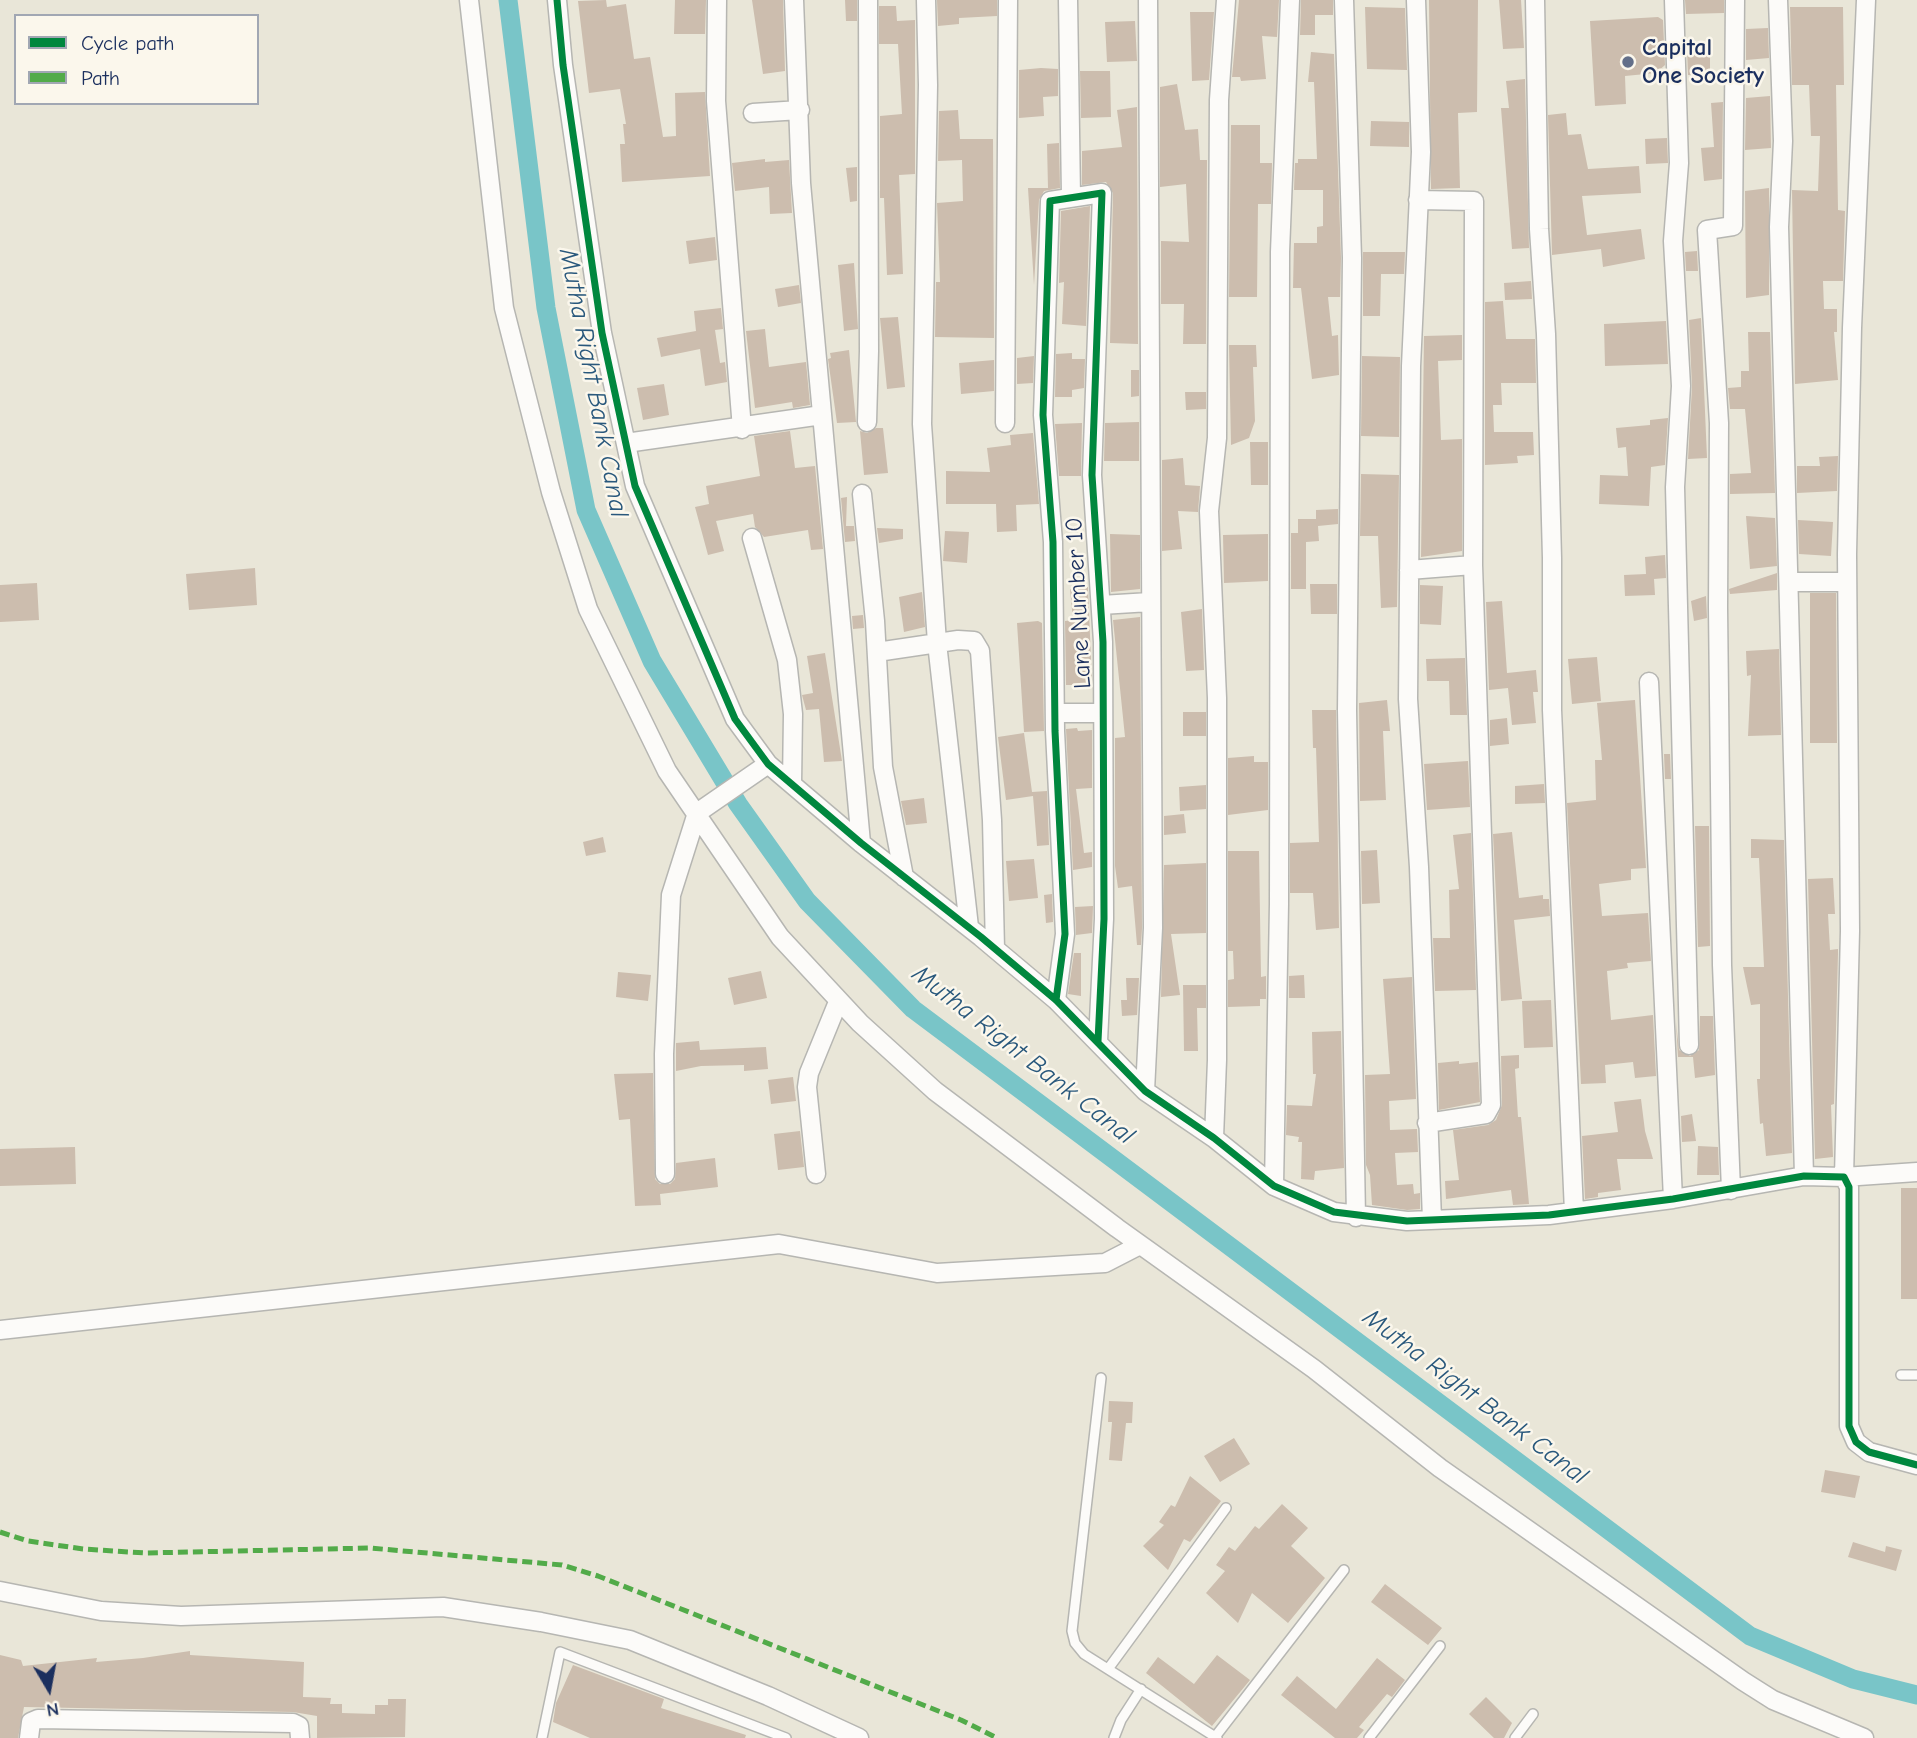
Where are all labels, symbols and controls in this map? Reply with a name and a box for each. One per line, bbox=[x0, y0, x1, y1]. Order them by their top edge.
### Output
legend bbox=[14, 14, 259, 105]
text: Cycle path bbox=[81, 31, 174, 55]
place label: Capital One Society bbox=[1642, 34, 1764, 90]
marker: Capital One Society bbox=[1620, 54, 1636, 70]
text: Path bbox=[81, 66, 120, 90]
water label: Mutha Right Bank Canal bbox=[552, 246, 634, 520]
street label: Lane Number 10 bbox=[1060, 517, 1098, 689]
water label: Mutha Right Bank Canal bbox=[906, 959, 1140, 1151]
water label: Mutha Right Bank Canal bbox=[1356, 1302, 1594, 1492]
north arrow bbox=[14, 1654, 84, 1724]
text: N bbox=[45, 1698, 61, 1722]

